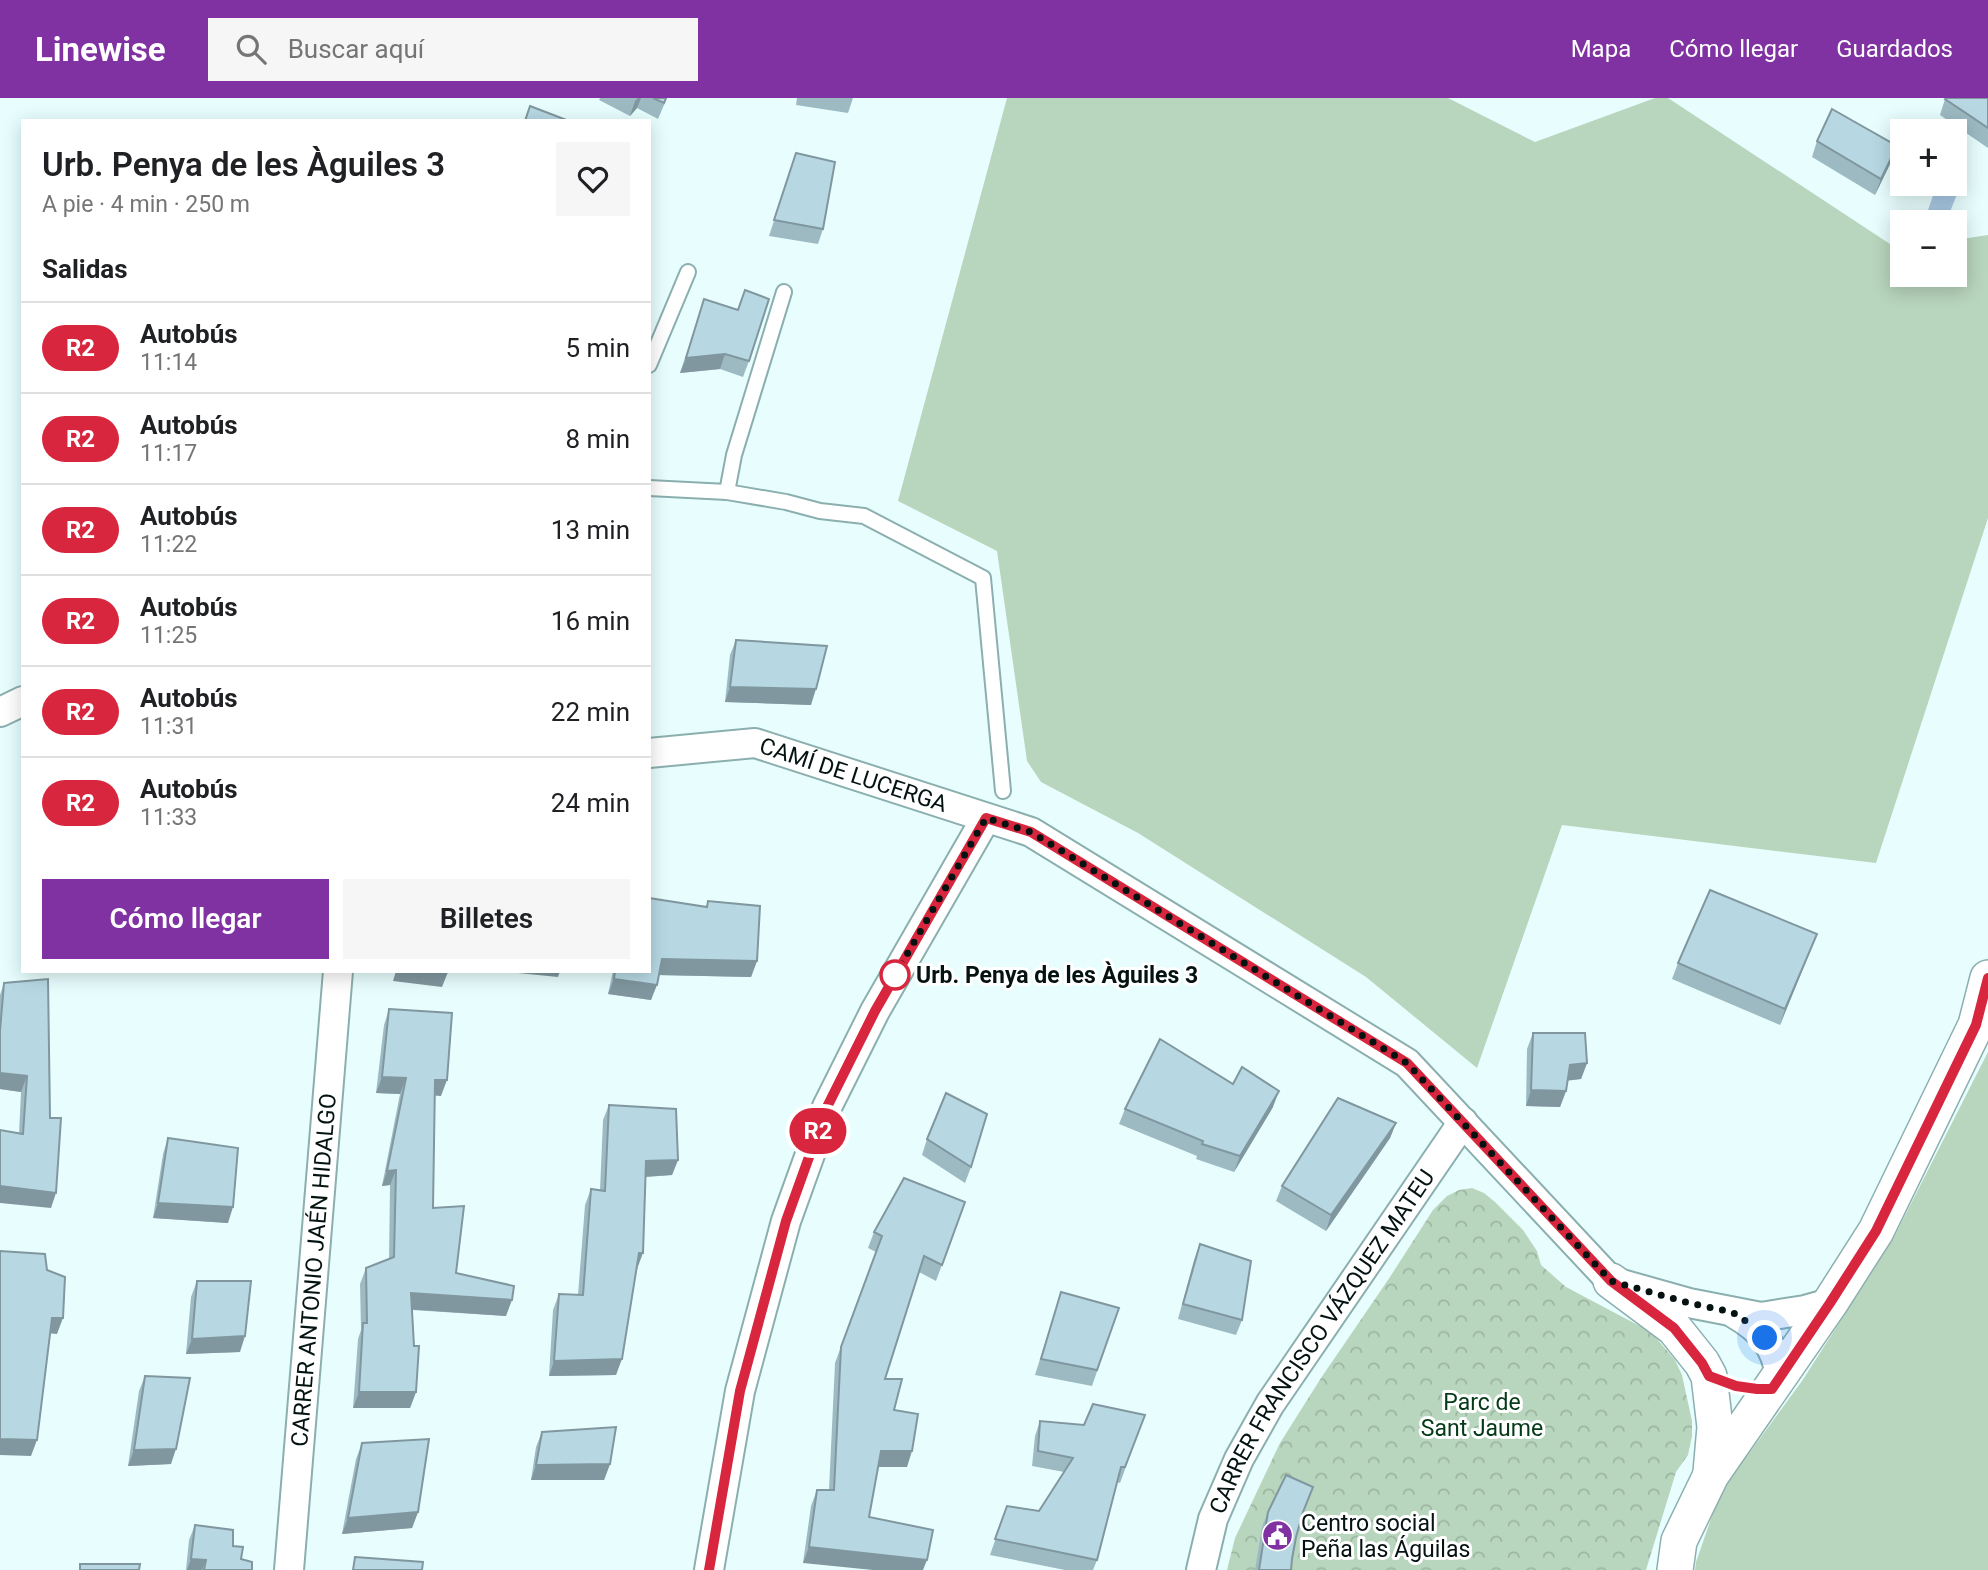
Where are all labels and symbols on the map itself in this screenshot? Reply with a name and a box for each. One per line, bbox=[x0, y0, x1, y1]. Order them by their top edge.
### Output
street label: CAMÍ DE LUCERGA bbox=[756, 732, 951, 818]
marker: Urb. Penya de les Àguiles 3 bbox=[880, 960, 910, 990]
place label: Urb. Penya de les Àguiles 3 bbox=[916, 961, 1198, 989]
street label: CARRER ANTONIO JAÉN HIDALGO bbox=[286, 1092, 342, 1448]
line badge: R2 bbox=[786, 1108, 850, 1154]
street label: CARRER FRANCISCO VÁZQUEZ MATEU bbox=[1204, 1165, 1440, 1518]
your location bbox=[1747, 1320, 1782, 1355]
park label: Parc de Sant Jaume bbox=[1421, 1389, 1543, 1442]
place label: Centro social Peña las Águilas bbox=[1301, 1510, 1470, 1563]
public building icon: Centro social Peña las Águilas bbox=[1261, 1519, 1295, 1553]

